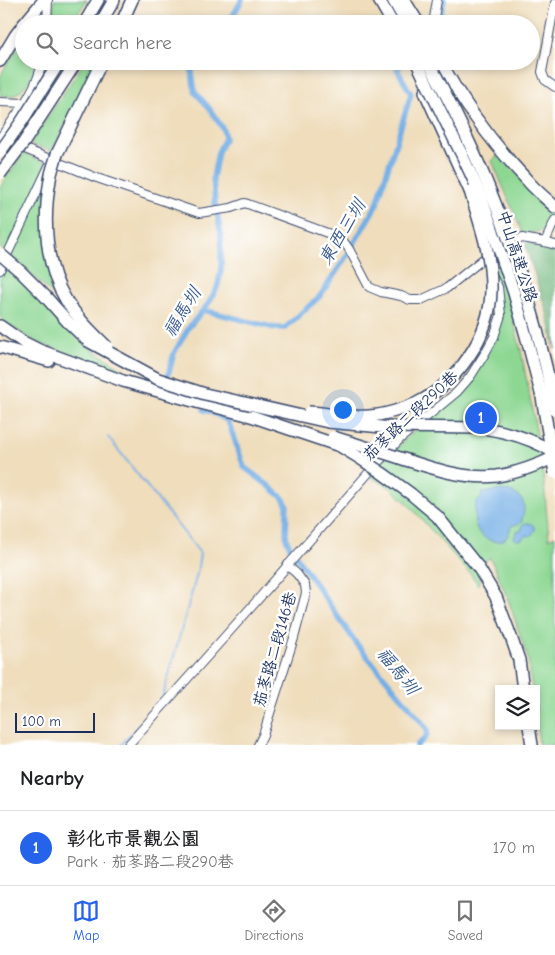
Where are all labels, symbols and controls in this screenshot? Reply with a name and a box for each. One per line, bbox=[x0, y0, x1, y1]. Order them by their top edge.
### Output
search box bbox=[15, 15, 540, 70]
icon: search bbox=[33, 29, 61, 57]
text: Search here bbox=[73, 32, 172, 54]
water label: 東西三圳 bbox=[315, 194, 371, 269]
street label: 中山高速公路 bbox=[494, 208, 540, 305]
water label: 福馬圳 bbox=[159, 282, 207, 341]
street label: 茄苳路二段290巷 bbox=[360, 367, 462, 464]
your location bbox=[330, 397, 356, 423]
pin: 1 bbox=[465, 399, 497, 437]
street label: 茄苳路二段146巷 bbox=[250, 590, 300, 709]
water label: 福馬圳 bbox=[372, 644, 424, 700]
map controls bbox=[495, 685, 540, 730]
button: layers bbox=[495, 685, 540, 730]
scale bar bbox=[15, 710, 95, 733]
text: 100 m bbox=[22, 713, 61, 730]
text: Nearby bbox=[20, 766, 84, 790]
text: 彰化市景觀公園 bbox=[67, 828, 200, 850]
text: 1 bbox=[33, 839, 39, 857]
text: 170 m bbox=[493, 839, 535, 857]
text: Park · 茄苳路二段290巷 bbox=[67, 853, 234, 871]
tab: Map bbox=[72, 897, 100, 944]
tab: Directions bbox=[244, 897, 304, 944]
tab: Saved bbox=[448, 897, 483, 944]

